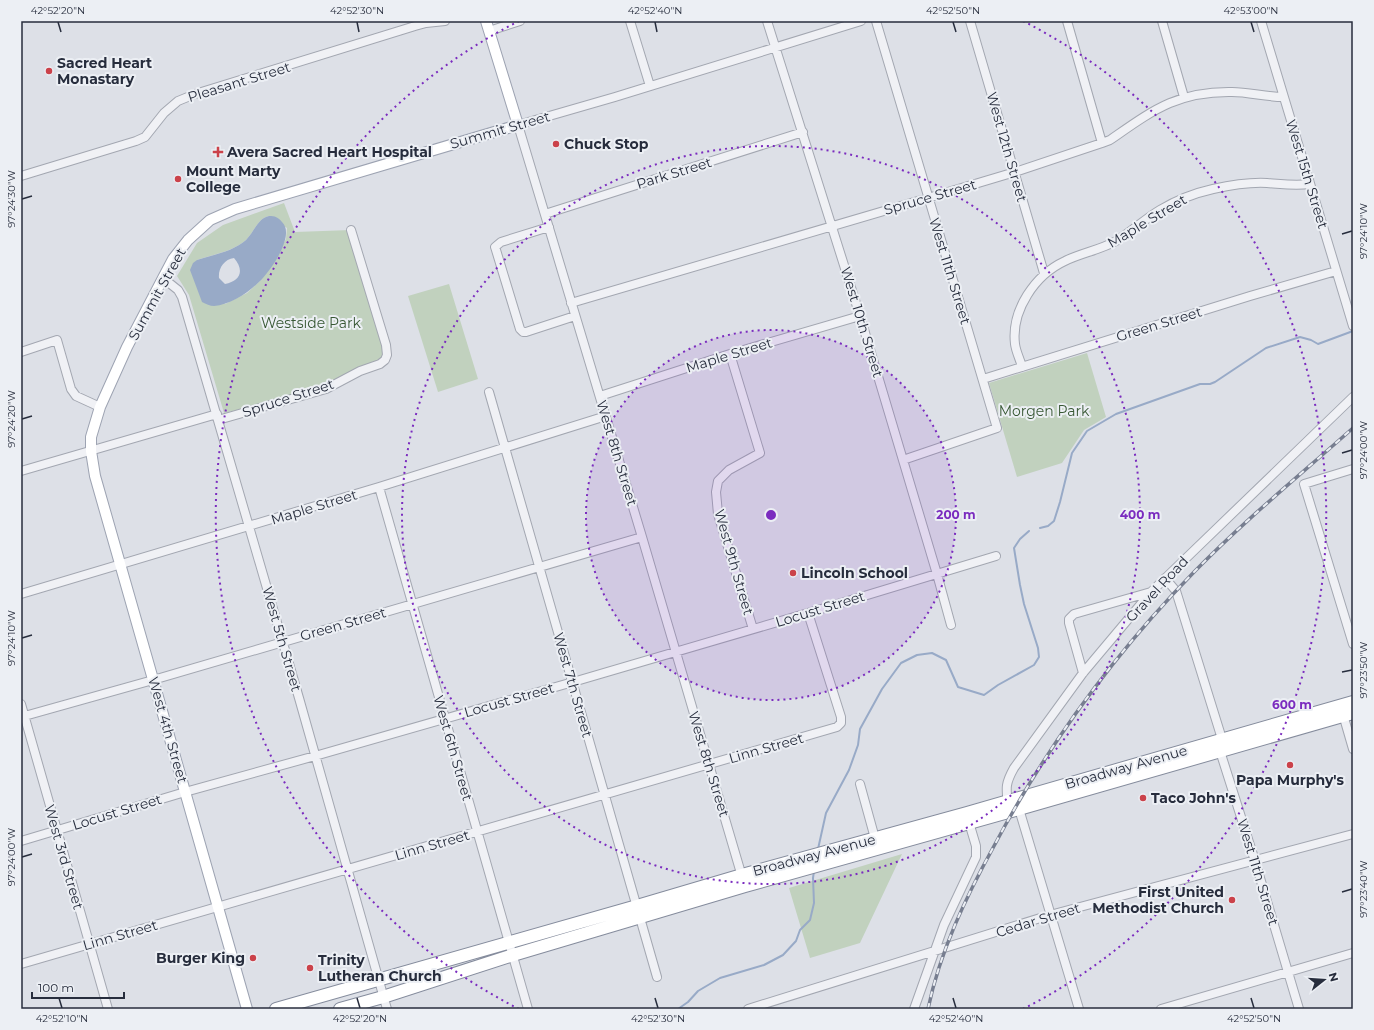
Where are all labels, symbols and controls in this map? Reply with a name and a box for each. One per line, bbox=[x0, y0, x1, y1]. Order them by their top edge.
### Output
text: 42°52'20"N bbox=[31, 4, 85, 17]
text: 42°52'30"N bbox=[330, 4, 384, 17]
text: 42°52'40"N bbox=[628, 4, 682, 17]
text: 42°52'50"N bbox=[926, 4, 980, 17]
text: 42°53'00"N bbox=[1224, 4, 1278, 17]
place label: Sacred Heart Monastary bbox=[57, 54, 152, 88]
street label: Pleasant Street bbox=[185, 58, 293, 106]
marker: Sacred Heart Monastary bbox=[44, 66, 54, 76]
street label: West 12th Street bbox=[983, 90, 1031, 204]
street label: Summit Street bbox=[448, 107, 552, 153]
street label: West 15th Street bbox=[1282, 117, 1332, 231]
place label: Chuck Stop bbox=[564, 135, 649, 153]
marker: Chuck Stop bbox=[551, 139, 561, 149]
place label: Avera Sacred Heart Hospital bbox=[226, 143, 432, 161]
marker: Avera Sacred Heart Hospital bbox=[212, 146, 224, 158]
street label: Park Street bbox=[634, 153, 714, 193]
place label: Mount Marty College bbox=[186, 162, 281, 196]
text: 97°24'30"W bbox=[5, 170, 18, 228]
marker: Mount Marty College bbox=[173, 174, 183, 184]
street label: Spruce Street bbox=[882, 175, 979, 219]
street label: Maple Street bbox=[1104, 190, 1190, 252]
text: 97°24'10"W bbox=[1357, 203, 1370, 259]
street label: West 11th Street bbox=[925, 215, 975, 327]
street label: Summit Street bbox=[124, 244, 190, 343]
street label: West 10th Street bbox=[837, 264, 888, 380]
street label: Green Street bbox=[1114, 302, 1204, 346]
park label: Westside Park bbox=[261, 314, 362, 332]
street label: Maple Street bbox=[684, 333, 775, 377]
street label: Spruce Street bbox=[240, 375, 336, 421]
text: 97°24'20"W bbox=[5, 390, 18, 448]
street label: West 8th Street bbox=[592, 398, 642, 508]
park label: Morgen Park bbox=[999, 402, 1090, 420]
text: 97°24'00"W bbox=[1357, 421, 1370, 479]
street label: Maple Street bbox=[269, 485, 360, 529]
street label: West 9th Street bbox=[710, 507, 758, 617]
text: 200 m bbox=[936, 507, 976, 522]
text: 400 m bbox=[1120, 507, 1160, 522]
centre of rings bbox=[764, 508, 778, 522]
street label: Gravel Road bbox=[1122, 552, 1192, 626]
place label: Lincoln School bbox=[801, 564, 908, 582]
marker: Lincoln School bbox=[788, 568, 798, 578]
street label: West 5th Street bbox=[258, 584, 306, 694]
street label: Locust Street bbox=[773, 587, 867, 631]
street label: Green Street bbox=[298, 603, 388, 645]
text: 97°24'10"W bbox=[5, 610, 18, 666]
street label: West 7th Street bbox=[549, 630, 597, 740]
text: 97°23'50"W bbox=[1357, 642, 1370, 698]
street label: West 4th Street bbox=[144, 675, 192, 786]
street label: Locust Street bbox=[462, 678, 556, 721]
street label: West 6th Street bbox=[429, 693, 477, 803]
text: 600 m bbox=[1272, 697, 1312, 712]
street label: West 8th Street bbox=[684, 709, 734, 819]
street label: Linn Street bbox=[727, 729, 806, 767]
street label: Broadway Avenue bbox=[1063, 741, 1189, 793]
marker: Papa Murphy's bbox=[1285, 760, 1295, 770]
place label: Papa Murphy's bbox=[1236, 771, 1345, 789]
place label: Taco John's bbox=[1151, 789, 1237, 807]
street label: Locust Street bbox=[70, 790, 164, 834]
marker: Taco John's bbox=[1138, 793, 1148, 803]
street label: West 3rd Street bbox=[40, 802, 88, 912]
street label: West 11th Street bbox=[1233, 816, 1283, 928]
street label: Linn Street bbox=[393, 826, 472, 864]
text: 97°24'00"W bbox=[5, 828, 18, 886]
street label: Broadway Avenue bbox=[751, 830, 877, 880]
text: 97°23'40"W bbox=[1357, 860, 1370, 918]
place label: First United Methodist Church bbox=[1092, 883, 1224, 917]
marker: First United Methodist Church bbox=[1227, 895, 1237, 905]
street label: Cedar Street bbox=[994, 899, 1083, 941]
street label: Linn Street bbox=[81, 916, 160, 954]
place label: Burger King bbox=[156, 949, 245, 967]
place label: Trinity Lutheran Church bbox=[318, 951, 442, 985]
marker: Burger King bbox=[248, 953, 258, 963]
north arrow bbox=[1304, 960, 1344, 1000]
marker: Trinity Lutheran Church bbox=[305, 963, 315, 973]
text: N bbox=[1326, 971, 1342, 983]
scale bar bbox=[32, 974, 124, 1000]
text: 100 m bbox=[38, 980, 74, 995]
text: 42°52'10"N bbox=[36, 1012, 88, 1025]
text: 42°52'20"N bbox=[333, 1012, 387, 1025]
text: 42°52'30"N bbox=[631, 1012, 685, 1025]
text: 42°52'40"N bbox=[929, 1012, 983, 1025]
text: 42°52'50"N bbox=[1227, 1012, 1281, 1025]

